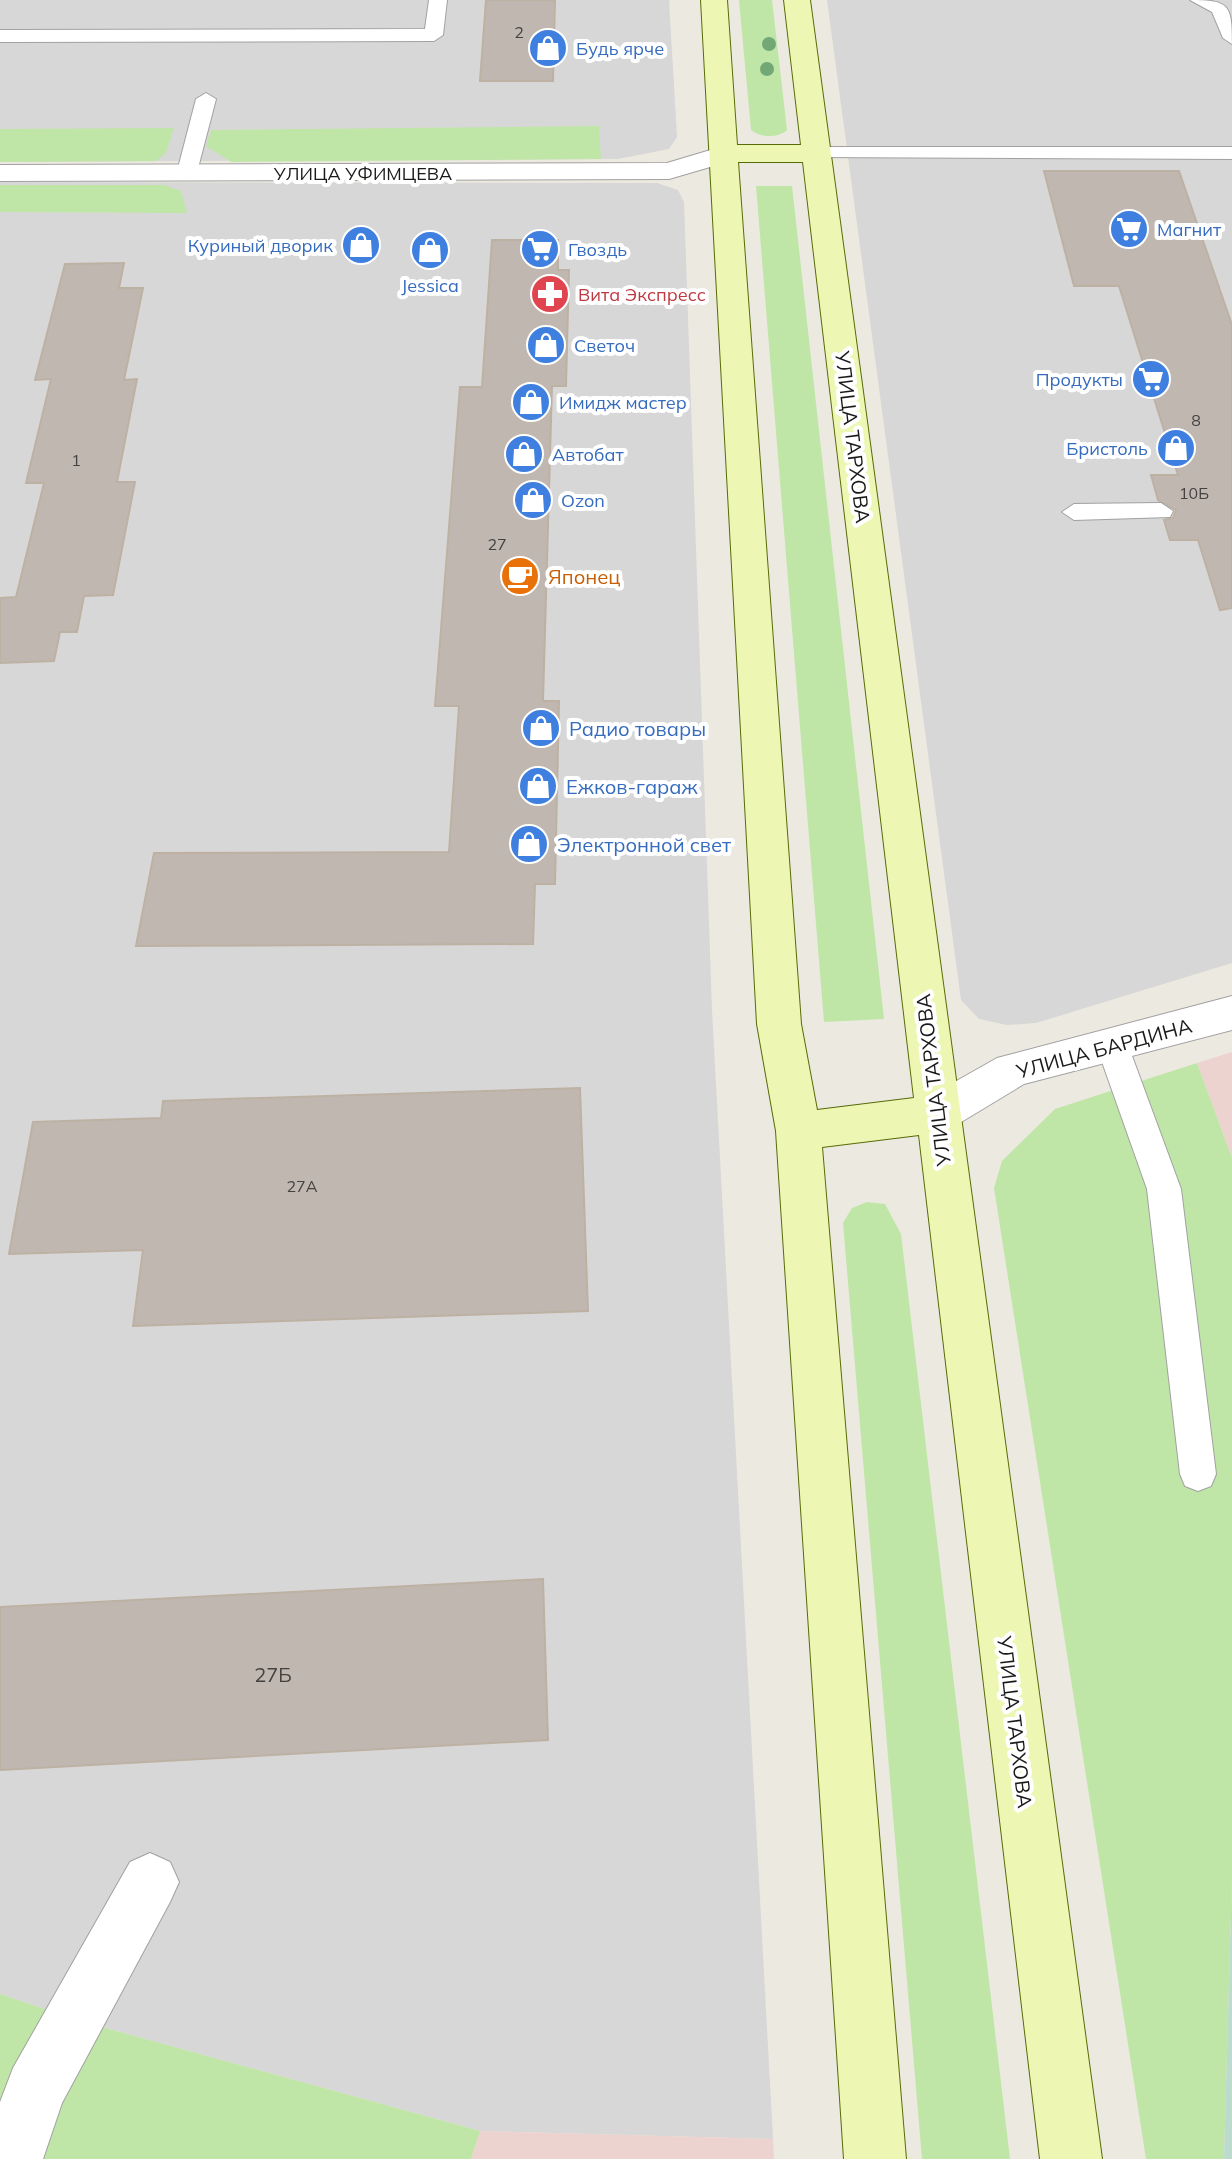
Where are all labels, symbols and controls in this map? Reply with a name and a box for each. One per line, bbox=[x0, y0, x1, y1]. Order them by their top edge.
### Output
house number: 2 bbox=[514, 22, 524, 42]
shop icon: Будь ярче bbox=[527, 27, 569, 69]
place label: Будь ярче bbox=[576, 37, 664, 60]
street label: УЛИЦА УФИМЦЕВА bbox=[273, 162, 452, 185]
supermarket icon: Магнит bbox=[1108, 208, 1150, 250]
place label: Магнит bbox=[1157, 218, 1222, 241]
shop icon: Куриный дворик bbox=[340, 224, 382, 266]
supermarket icon: Гвоздь bbox=[519, 228, 561, 270]
shop icon: Jessica bbox=[409, 229, 451, 271]
place label: Куриный дворик bbox=[188, 234, 333, 257]
place label: Гвоздь bbox=[568, 238, 627, 261]
pharmacy icon: Вита Экспресс bbox=[529, 273, 571, 315]
place label: Jessica bbox=[401, 274, 459, 297]
place label: Вита Экспресс bbox=[578, 283, 706, 306]
shop icon: Светоч bbox=[525, 324, 567, 366]
place label: Светоч bbox=[574, 334, 635, 357]
street label: УЛИЦА ТАРХОВА bbox=[830, 349, 876, 525]
supermarket icon: Продукты bbox=[1130, 358, 1172, 400]
place label: Продукты bbox=[1036, 368, 1123, 391]
shop icon: Имидж мастер bbox=[510, 381, 552, 423]
place label: Имидж мастер bbox=[559, 391, 687, 414]
house number: 8 bbox=[1191, 410, 1201, 430]
shop icon: Бристоль bbox=[1155, 427, 1197, 469]
shop icon: Автобат bbox=[503, 433, 545, 475]
place label: Бристоль bbox=[1066, 437, 1148, 460]
place label: Автобат bbox=[552, 443, 625, 466]
house number: 1 bbox=[71, 450, 81, 470]
shop icon: Ozon bbox=[512, 479, 554, 521]
house number: 10Б bbox=[1179, 483, 1209, 503]
place label: Ozon bbox=[561, 489, 605, 512]
house number: 27 bbox=[487, 534, 507, 554]
cafe icon: Японец bbox=[499, 555, 541, 597]
place label: Японец bbox=[548, 564, 621, 589]
shop icon: Радио товары bbox=[520, 707, 562, 749]
place label: Радио товары bbox=[569, 716, 706, 741]
shop icon: Ежков-гараж bbox=[517, 765, 559, 807]
place label: Ежков-гараж bbox=[566, 774, 699, 799]
shop icon: Электронной свет bbox=[508, 823, 550, 865]
place label: Электронной свет bbox=[557, 832, 732, 857]
street label: УЛИЦА ТАРХОВА bbox=[910, 992, 956, 1168]
street label: УЛИЦА БАРДИНА bbox=[1013, 1012, 1195, 1084]
house number: 27А bbox=[287, 1176, 318, 1196]
street label: УЛИЦА ТАРХОВА bbox=[992, 1634, 1038, 1810]
house number: 27Б bbox=[254, 1662, 292, 1687]

